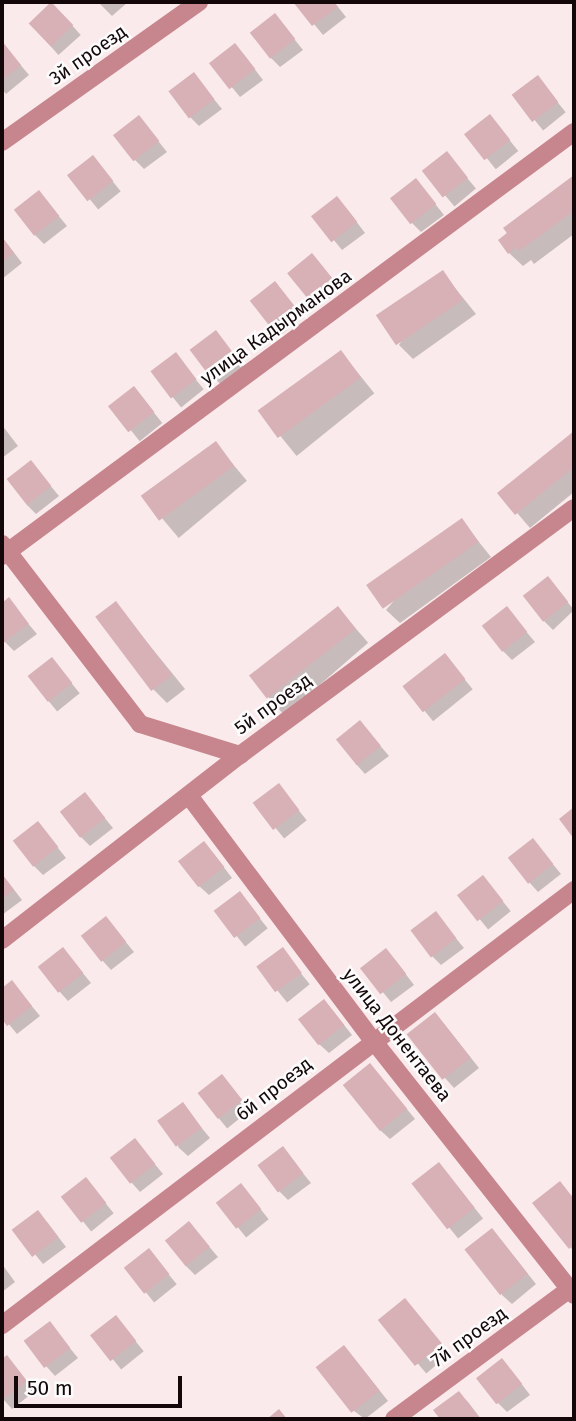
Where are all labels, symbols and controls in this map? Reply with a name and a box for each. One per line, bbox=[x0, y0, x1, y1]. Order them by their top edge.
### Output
street label: 3й проезд bbox=[45, 20, 131, 90]
street label: улица Кадырманова bbox=[196, 264, 356, 390]
street label: 5й проезд bbox=[230, 669, 316, 739]
street label: улица Донентаева bbox=[338, 964, 456, 1106]
street label: 6й проезд bbox=[232, 1052, 316, 1126]
street label: 7й проезд bbox=[427, 1302, 511, 1372]
scale bar bbox=[18, 1362, 186, 1406]
text: 50 m bbox=[27, 1375, 73, 1401]

